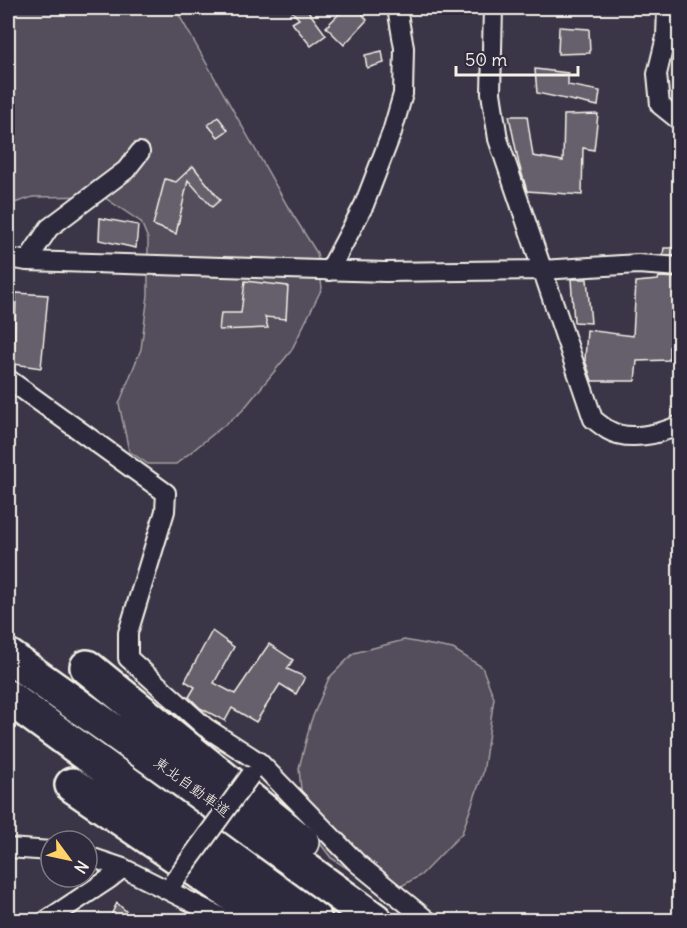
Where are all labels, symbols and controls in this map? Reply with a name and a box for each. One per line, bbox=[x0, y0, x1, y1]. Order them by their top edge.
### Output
scale bar bbox=[456, 39, 578, 77]
text: 50 m bbox=[465, 48, 507, 71]
street label: 東北自動車道 bbox=[150, 752, 234, 821]
north arrow bbox=[39, 829, 99, 889]
text: N bbox=[70, 857, 93, 877]

